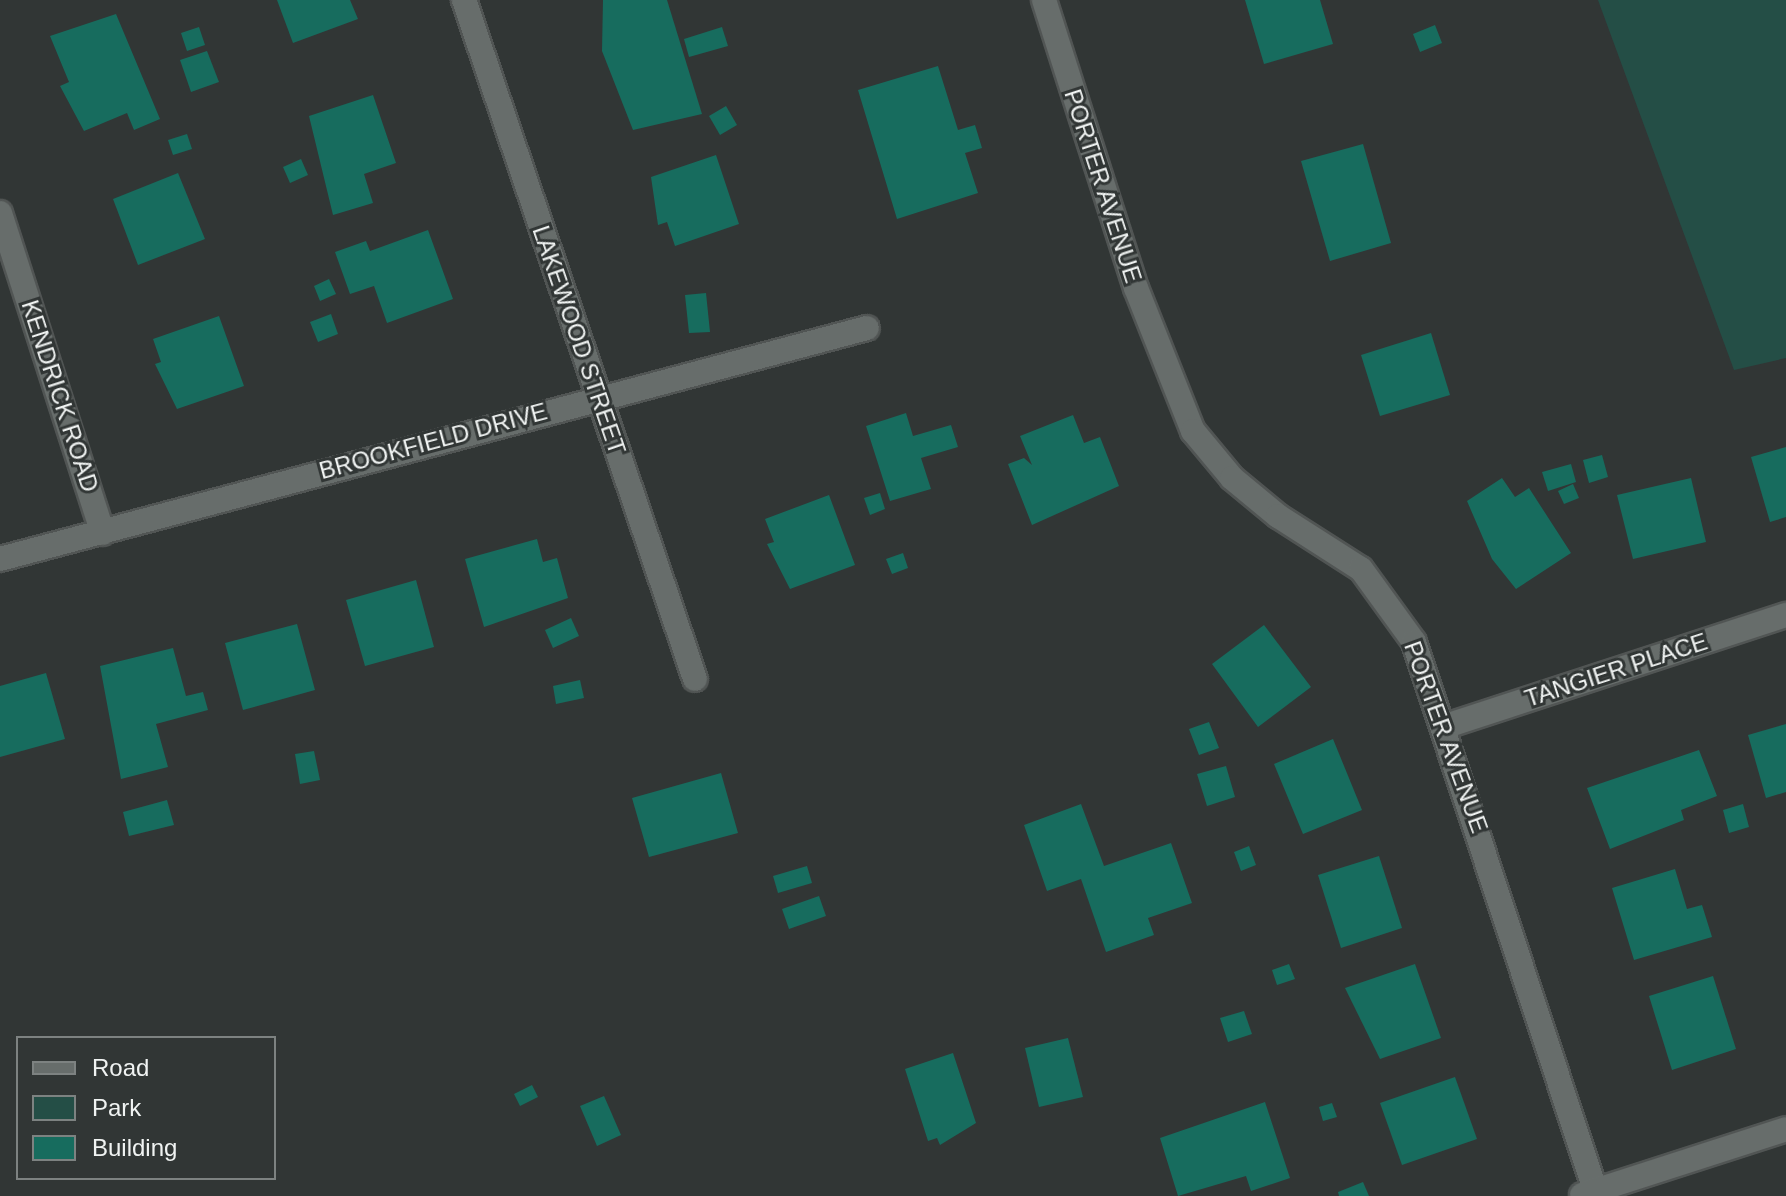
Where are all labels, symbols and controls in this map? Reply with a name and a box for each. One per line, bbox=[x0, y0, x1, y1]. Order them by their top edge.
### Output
street label: PORTER AVENUE bbox=[1058, 85, 1148, 287]
street label: LAKEWOOD STREET bbox=[526, 222, 632, 458]
street label: KENDRICK ROAD bbox=[15, 296, 105, 496]
street label: BROOKFIELD DRIVE bbox=[316, 397, 550, 485]
street label: TANGIER PLACE bbox=[1521, 627, 1711, 713]
street label: PORTER AVENUE bbox=[1398, 637, 1494, 837]
legend bbox=[16, 1036, 276, 1180]
text: Road bbox=[92, 1054, 149, 1081]
text: Park bbox=[92, 1094, 141, 1121]
text: Building bbox=[92, 1134, 177, 1161]

